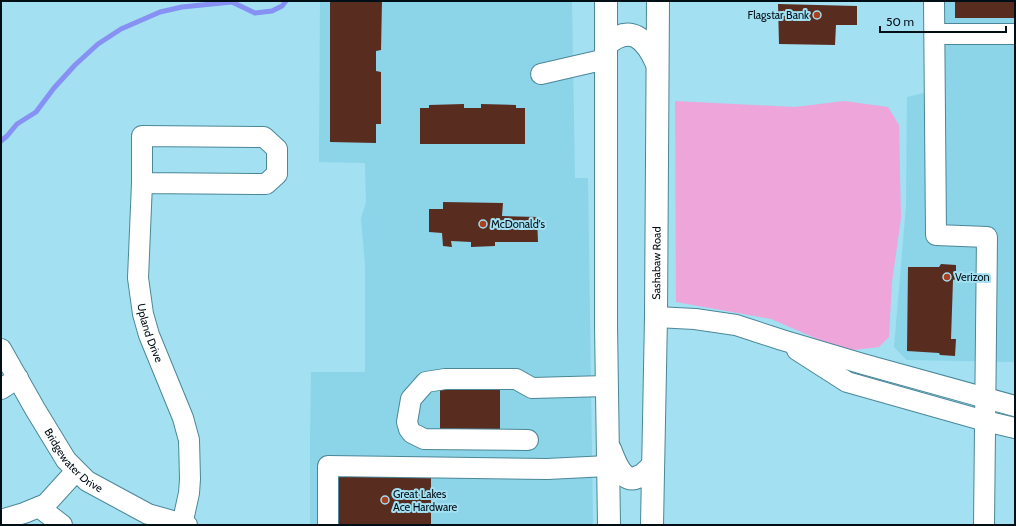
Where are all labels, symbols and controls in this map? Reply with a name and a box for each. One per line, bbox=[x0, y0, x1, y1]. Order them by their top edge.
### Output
place label: Flagstar Bank bbox=[747, 8, 809, 22]
scale bar bbox=[880, 8, 1006, 34]
marker: Flagstar Bank bbox=[812, 10, 822, 20]
text: 50 m bbox=[886, 14, 914, 29]
place label: McDonald's bbox=[491, 217, 546, 231]
marker: McDonald's bbox=[478, 219, 488, 229]
street label: Sashabaw Road bbox=[649, 226, 664, 300]
place label: Verizon bbox=[955, 270, 990, 284]
marker: Verizon bbox=[942, 272, 952, 282]
street label: Upland Drive bbox=[135, 302, 167, 365]
street label: Bridgewater Drive bbox=[41, 426, 106, 495]
place label: Great Lakes Ace Hardware bbox=[393, 487, 458, 514]
marker: Great Lakes Ace Hardware bbox=[380, 495, 390, 505]

